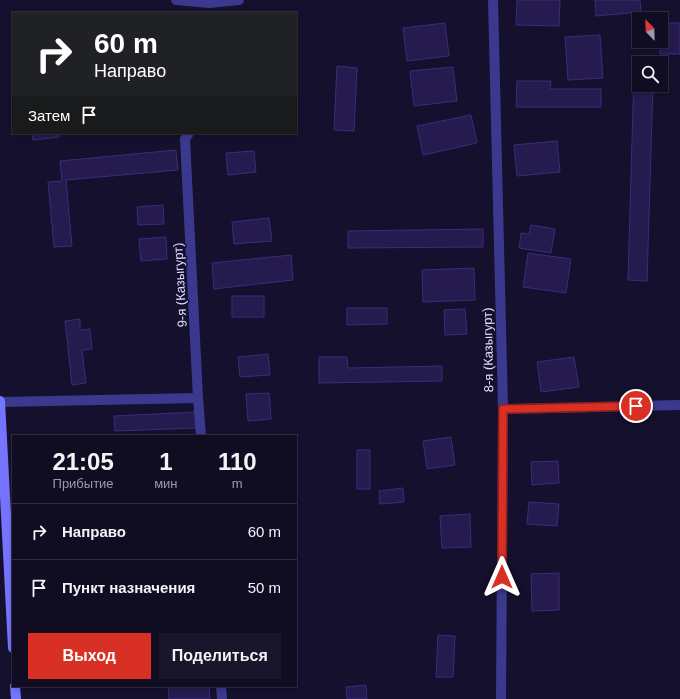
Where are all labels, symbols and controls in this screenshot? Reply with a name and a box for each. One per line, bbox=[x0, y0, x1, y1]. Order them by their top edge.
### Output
north arrow bbox=[632, 12, 668, 48]
map controls bbox=[632, 12, 668, 92]
icon: right bbox=[28, 28, 80, 80]
text: 60 m bbox=[94, 28, 158, 59]
button: search bbox=[632, 56, 668, 92]
text: Направо bbox=[94, 61, 166, 81]
icon: arrive bbox=[78, 104, 100, 126]
text: Затем bbox=[28, 107, 70, 124]
street label: 9-я (Казыгурт) bbox=[170, 242, 190, 328]
street label: 8-я (Казыгурт) bbox=[480, 307, 496, 393]
pin bbox=[619, 389, 653, 423]
icon: arrive bbox=[625, 395, 647, 417]
text: 21:05 bbox=[52, 448, 114, 475]
text: 1 bbox=[159, 448, 173, 475]
text: 110 bbox=[218, 448, 257, 475]
text: Прибытие bbox=[53, 476, 114, 491]
text: мин bbox=[154, 476, 178, 491]
text: m bbox=[232, 476, 243, 491]
icon: right bbox=[28, 521, 50, 543]
text: Направо bbox=[62, 523, 126, 540]
text: 60 m bbox=[248, 523, 281, 540]
position arrow bbox=[481, 556, 523, 598]
icon: arrive bbox=[28, 577, 50, 599]
text: Пункт назначения bbox=[62, 579, 195, 596]
text: 50 m bbox=[248, 579, 281, 596]
button: Выход bbox=[28, 633, 151, 679]
button: Поделиться bbox=[159, 633, 281, 679]

